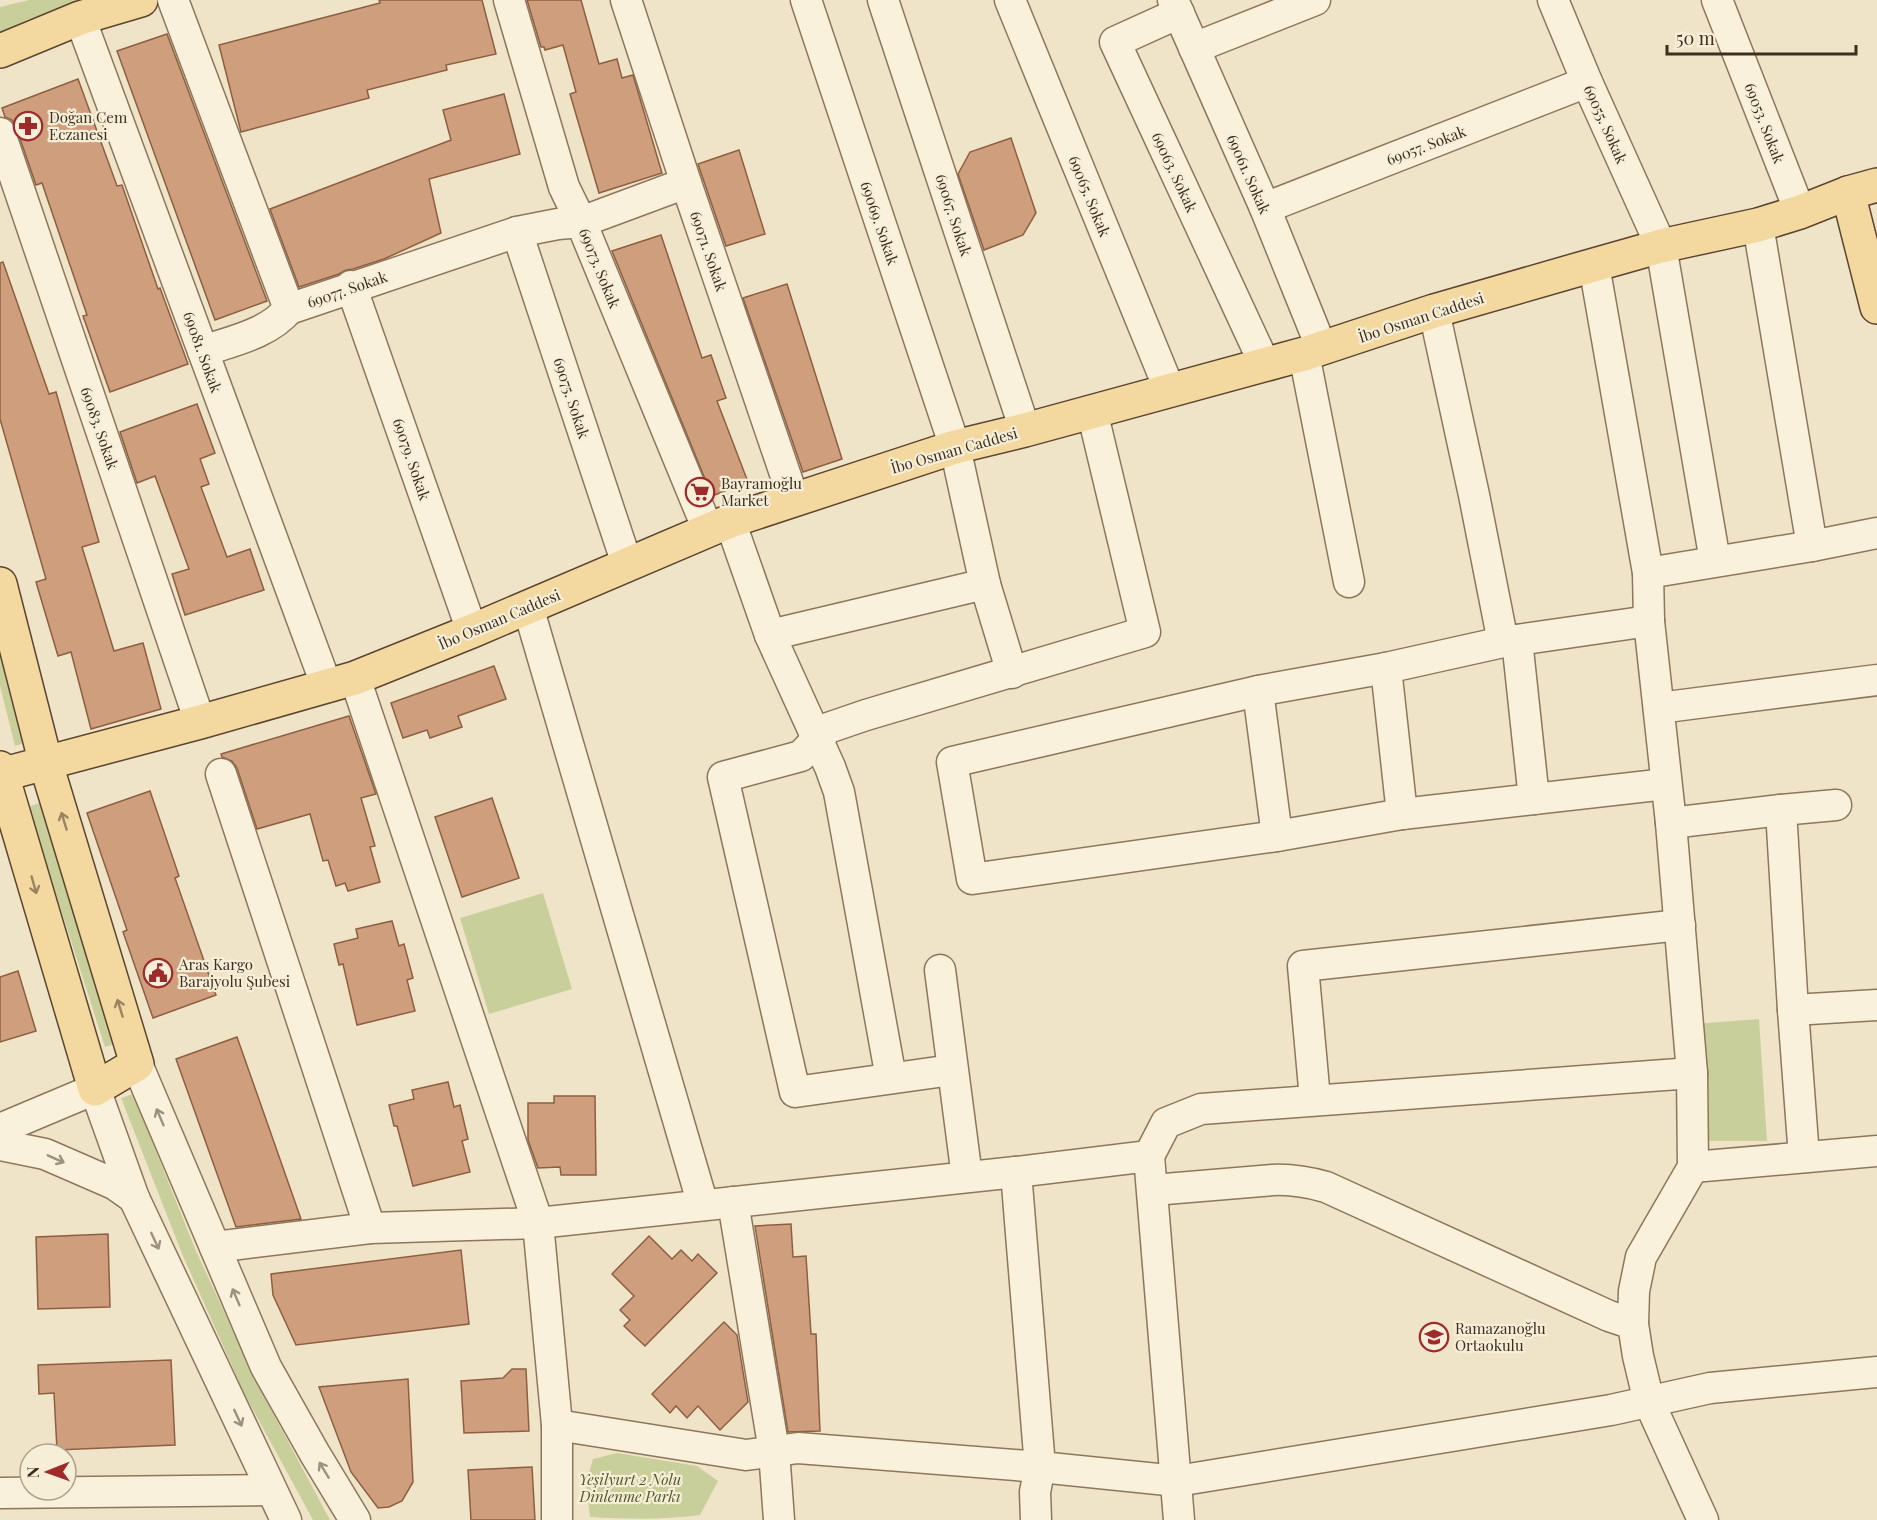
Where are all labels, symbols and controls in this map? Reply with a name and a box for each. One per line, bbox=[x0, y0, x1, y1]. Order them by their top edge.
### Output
scale bar bbox=[1667, 18, 1856, 56]
text: 50 m bbox=[1676, 26, 1715, 50]
street label: 69053. Sokak bbox=[1740, 80, 1790, 167]
street label: 69055. Sokak bbox=[1580, 81, 1633, 167]
place label: Doğan Cem Eczanesi bbox=[49, 107, 128, 144]
pharmacy icon: Doğan Cem Eczanesi bbox=[12, 110, 44, 142]
street label: 69057. Sokak bbox=[1383, 120, 1469, 169]
street label: 69063. Sokak bbox=[1148, 129, 1203, 216]
street label: 69061. Sokak bbox=[1223, 131, 1276, 218]
street label: 69065. Sokak bbox=[1065, 152, 1116, 240]
street label: 69067. Sokak bbox=[931, 171, 977, 259]
street label: 69069. Sokak bbox=[856, 178, 904, 268]
street label: 69071. Sokak bbox=[686, 208, 732, 294]
street label: 69073. Sokak bbox=[575, 225, 625, 312]
street label: 69077. Sokak bbox=[304, 266, 390, 312]
street label: İbo Osman Caddesi bbox=[1356, 287, 1487, 347]
street label: 69081. Sokak bbox=[179, 309, 227, 396]
street label: 69075. Sokak bbox=[549, 355, 595, 442]
street label: 69083. Sokak bbox=[76, 384, 124, 473]
street label: 69079. Sokak bbox=[389, 415, 436, 503]
street label: İbo Osman Caddesi bbox=[888, 422, 1020, 478]
place label: Bayramoğlu Market bbox=[721, 473, 802, 510]
supermarket icon: Bayramoğlu Market bbox=[684, 476, 716, 508]
street label: İbo Osman Caddesi bbox=[435, 584, 564, 654]
one-way arrow bbox=[58, 812, 69, 831]
one-way arrow bbox=[29, 875, 40, 894]
place label: Aras Kargo Barajyolu Şubesi bbox=[178, 954, 291, 991]
public building icon: Aras Kargo Barajyolu Şubesi bbox=[142, 957, 174, 989]
one-way arrow bbox=[114, 999, 125, 1018]
one-way arrow bbox=[154, 1109, 165, 1127]
one-way arrow bbox=[47, 1154, 65, 1165]
one-way arrow bbox=[149, 1232, 161, 1250]
one-way arrow bbox=[230, 1288, 241, 1306]
place label: Ramazanoğlu Ortaokulu bbox=[1455, 1318, 1546, 1355]
school or university icon: Ramazanoğlu Ortaokulu bbox=[1418, 1321, 1450, 1353]
one-way arrow bbox=[232, 1408, 244, 1426]
north arrow bbox=[18, 1442, 78, 1502]
one-way arrow bbox=[318, 1462, 330, 1479]
text: N bbox=[22, 1466, 43, 1478]
park label: Yeşilyurt 2 Nolu Dinlenme Parkı bbox=[579, 1469, 681, 1506]

